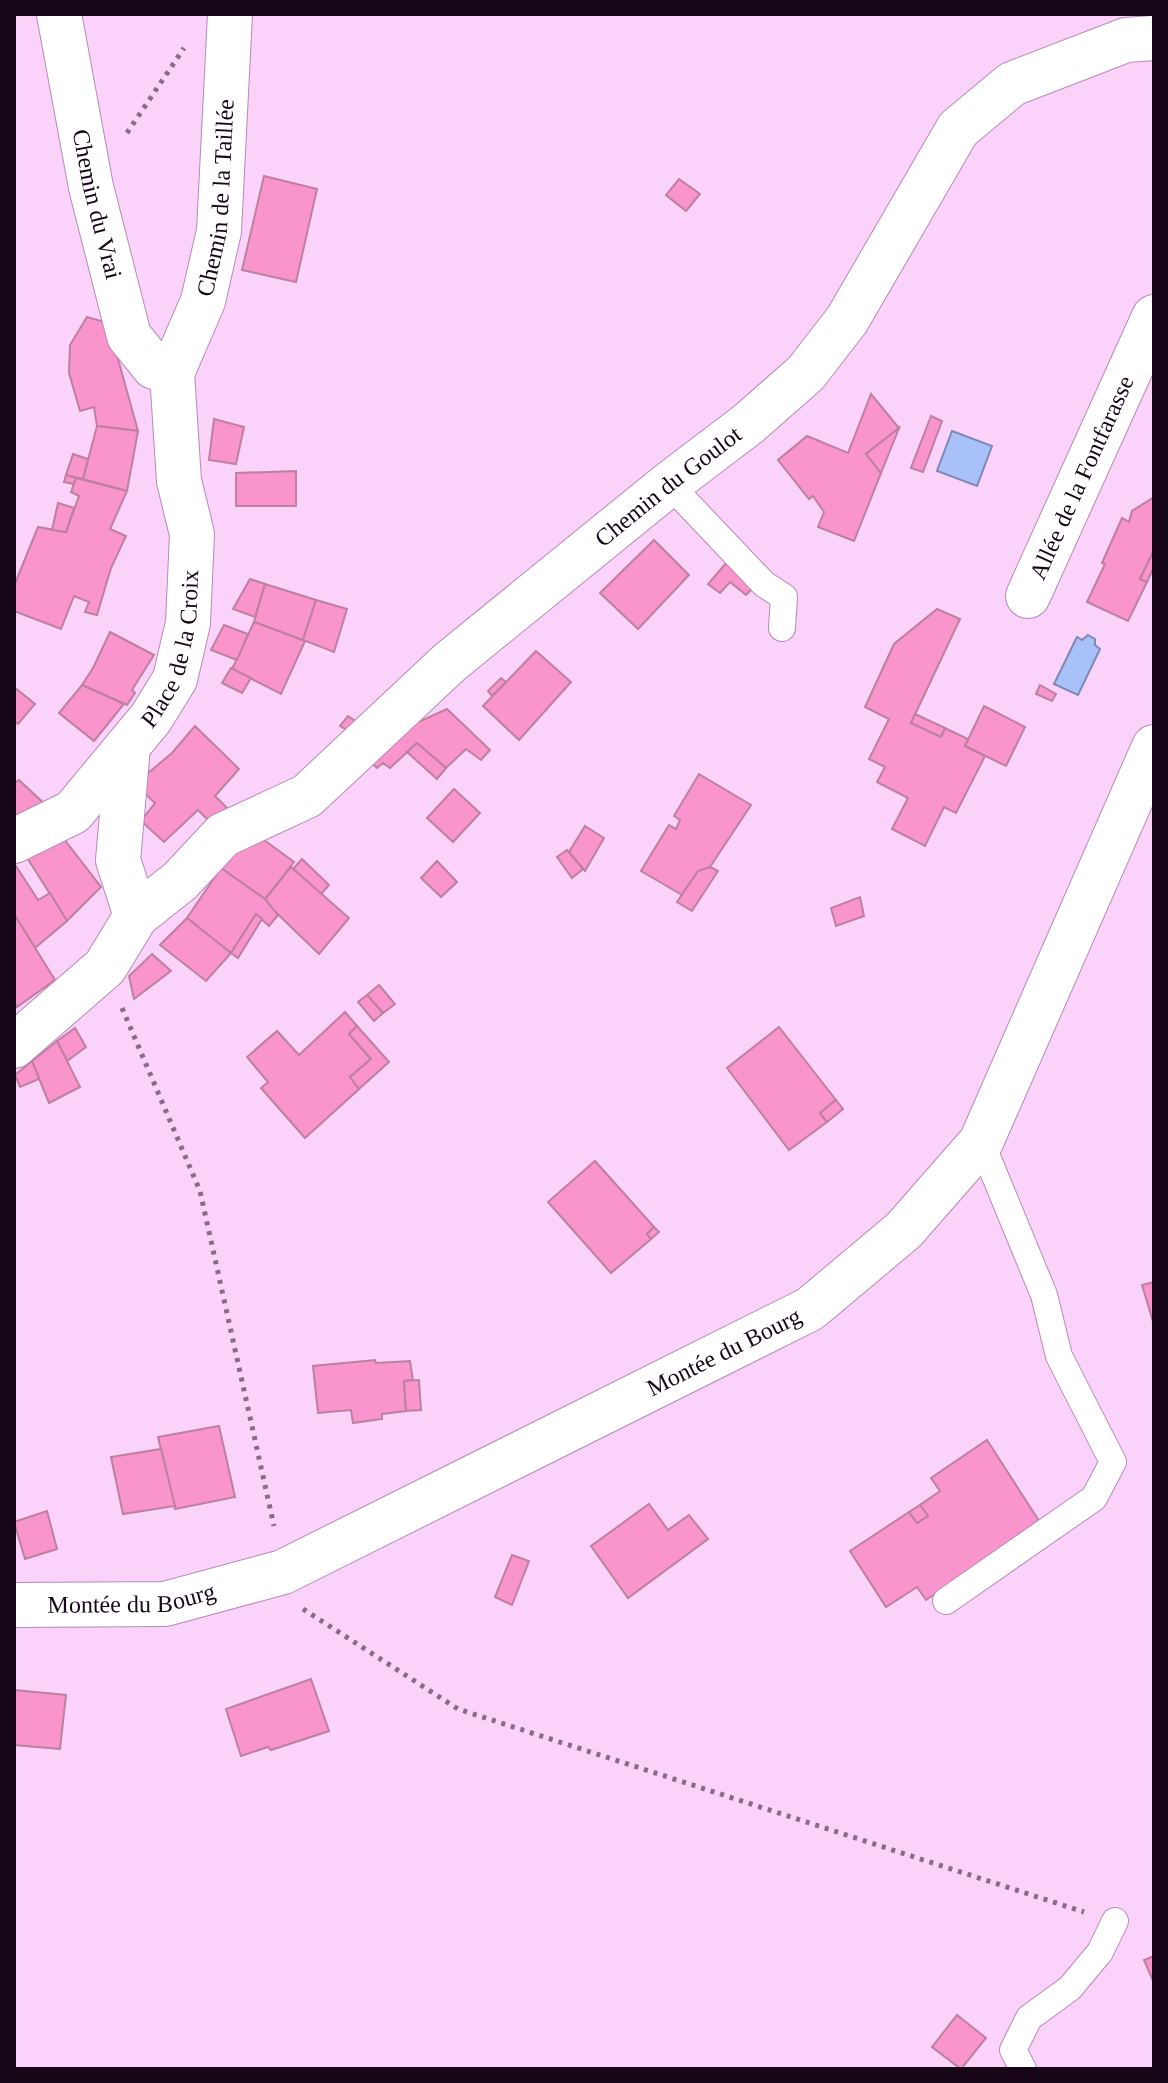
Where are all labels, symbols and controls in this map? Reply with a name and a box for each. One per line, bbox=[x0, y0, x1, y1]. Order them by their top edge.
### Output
street label: Chemin de la Taillée bbox=[192, 98, 239, 299]
street label: Chemin du Vrai bbox=[68, 127, 127, 282]
street label: Allée de la Fontfarasse bbox=[1024, 372, 1139, 583]
street label: Chemin du Goulot bbox=[590, 421, 747, 552]
street label: Place de la Croix bbox=[136, 569, 203, 733]
street label: Montée du Bourg bbox=[643, 1303, 805, 1401]
street label: Montée du Bourg bbox=[47, 1578, 218, 1618]

